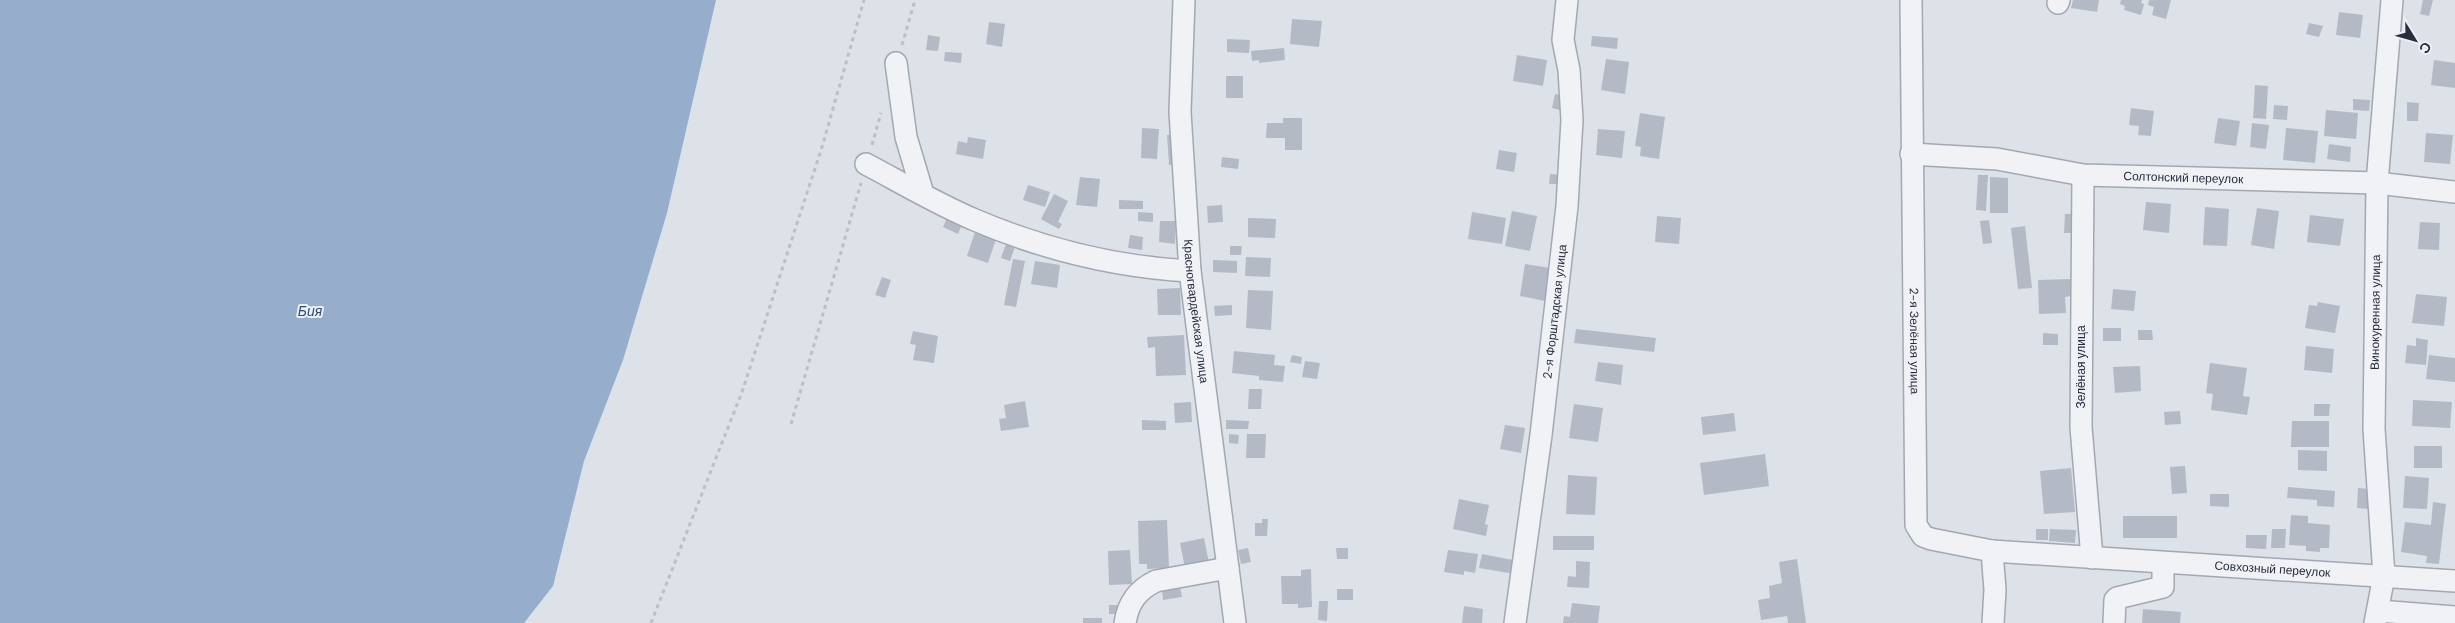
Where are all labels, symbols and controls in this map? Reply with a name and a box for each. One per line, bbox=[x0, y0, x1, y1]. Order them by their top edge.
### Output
north arrow bbox=[2390, 15, 2440, 65]
text: С bbox=[2415, 38, 2436, 57]
street label: Солтонский переулок bbox=[2123, 168, 2244, 187]
street label: Красногвардейская улица bbox=[1180, 239, 1212, 384]
street label: 2-я Форштадская улица bbox=[1539, 243, 1571, 380]
street label: Винокуренная улица bbox=[2367, 254, 2384, 370]
street label: 2-я Зелёная улица bbox=[1906, 288, 1923, 395]
water label: Бия bbox=[298, 302, 323, 320]
street label: Зелёная улица bbox=[2073, 325, 2089, 409]
street label: Совхозный переулок bbox=[2214, 557, 2332, 581]

